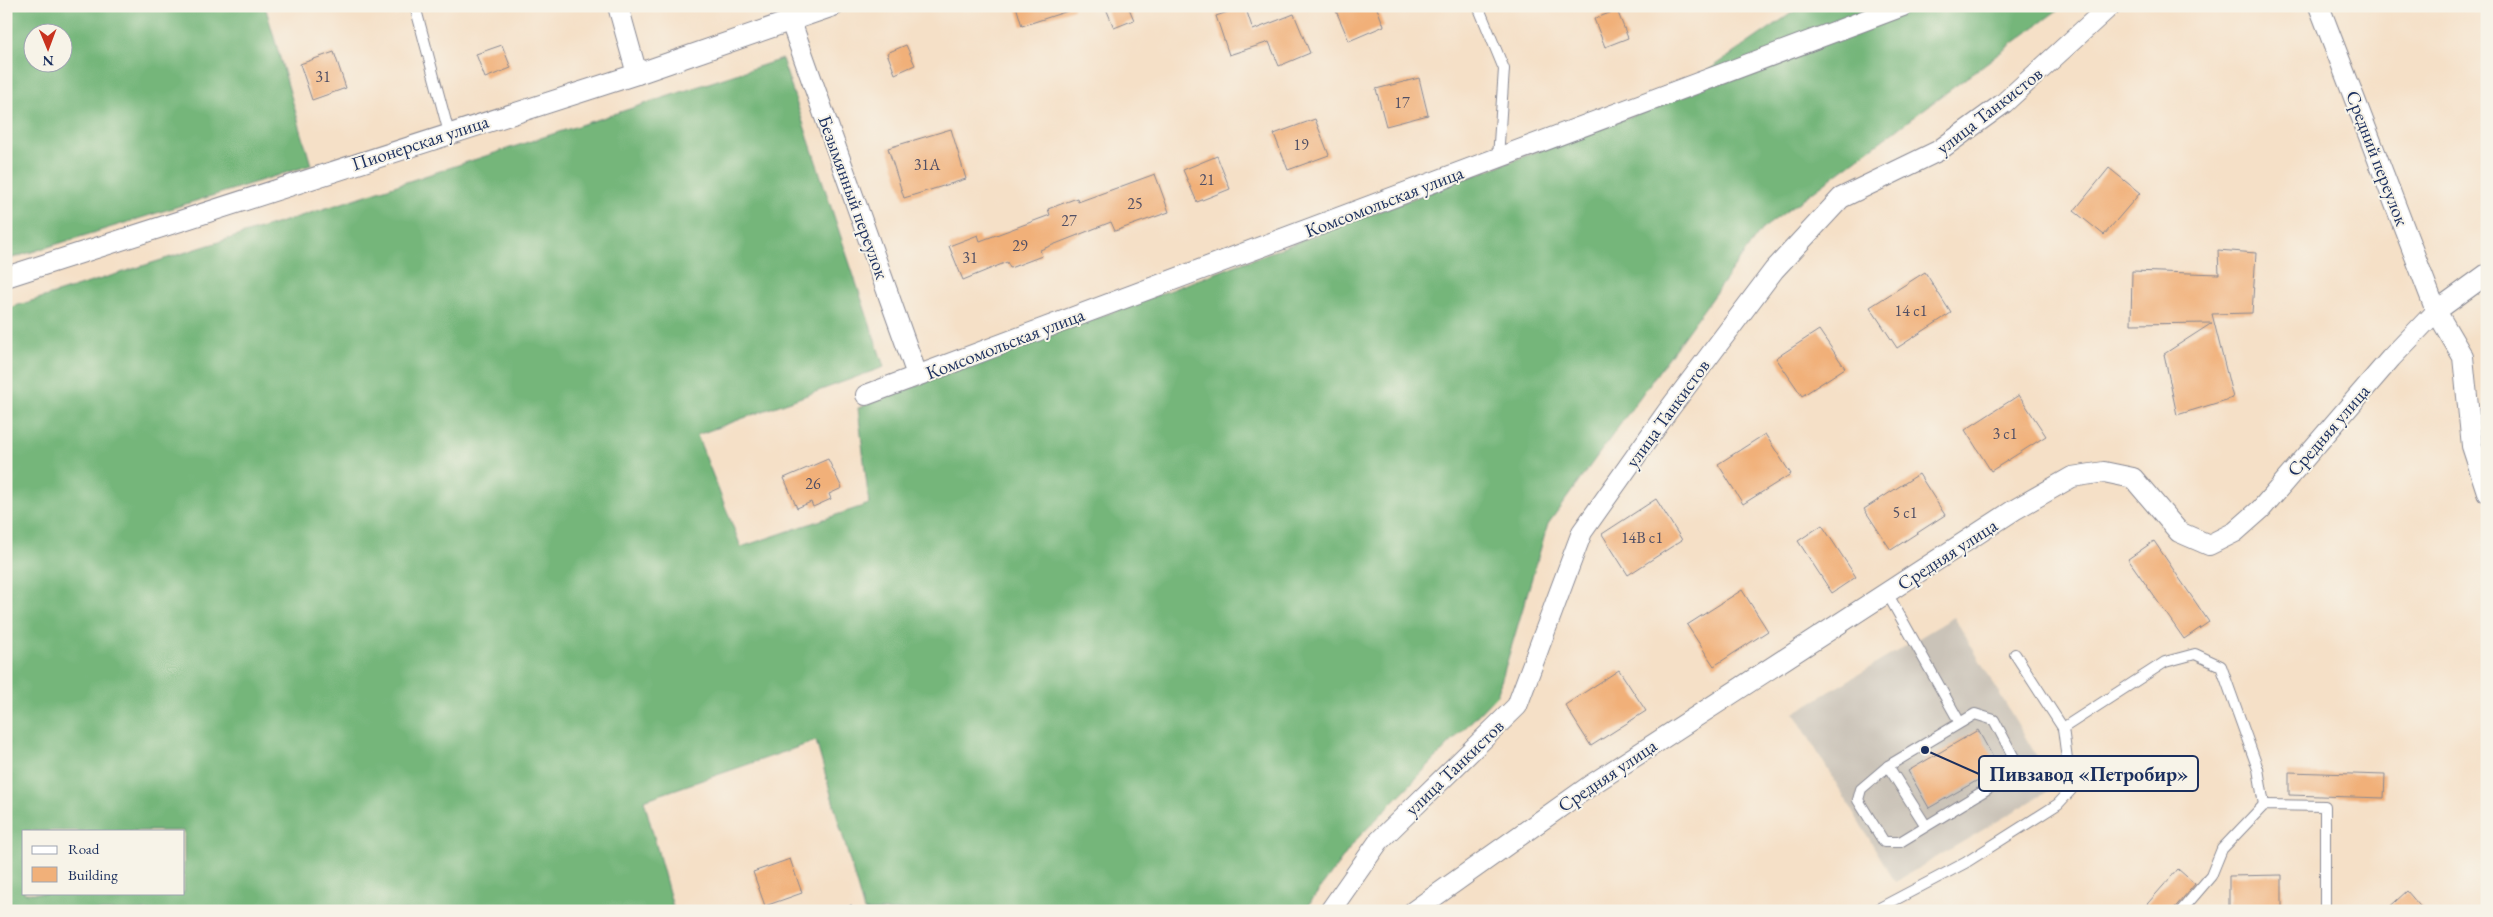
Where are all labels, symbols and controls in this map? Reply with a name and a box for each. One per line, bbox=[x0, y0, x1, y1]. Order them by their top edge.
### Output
north arrow bbox=[22, 22, 72, 72]
text: N bbox=[42, 52, 54, 70]
street label: улица Танкистов bbox=[1931, 61, 2048, 160]
house number: 31 bbox=[315, 66, 331, 87]
street label: Средний переулок bbox=[2340, 87, 2415, 229]
house number: 17 bbox=[1394, 92, 1410, 113]
street label: Пионерская улица bbox=[348, 108, 492, 176]
street label: Безымянный переулок bbox=[812, 112, 895, 283]
house number: 19 bbox=[1293, 134, 1309, 155]
house number: 31А bbox=[914, 154, 941, 175]
street label: Комсомольская улица bbox=[1301, 160, 1467, 243]
house number: 21 bbox=[1199, 169, 1215, 190]
house number: 25 bbox=[1127, 193, 1143, 214]
house number: 27 bbox=[1061, 210, 1077, 231]
house number: 29 bbox=[1012, 235, 1028, 256]
house number: 31 bbox=[962, 247, 978, 268]
house number: 14 с1 bbox=[1895, 300, 1927, 321]
street label: Комсомольская улица bbox=[922, 302, 1088, 385]
street label: улица Танкистов bbox=[1620, 354, 1715, 473]
street label: Средняя улица bbox=[2281, 379, 2376, 482]
house number: 3 с1 bbox=[1992, 423, 2018, 444]
house number: 26 bbox=[805, 473, 821, 494]
house number: 5 с1 bbox=[1892, 502, 1918, 523]
street label: Средняя улица bbox=[1892, 513, 2002, 596]
house number: 14В с1 bbox=[1621, 527, 1663, 548]
street label: улица Танкистов bbox=[1399, 714, 1509, 821]
street label: Средняя улица bbox=[1553, 733, 1662, 818]
callout: Пивзавод «Петробир» bbox=[1979, 756, 2198, 791]
text: Пивзавод «Петробир» bbox=[1989, 761, 2189, 787]
legend bbox=[22, 830, 185, 894]
text: Road bbox=[68, 839, 100, 858]
text: Building bbox=[68, 865, 118, 884]

